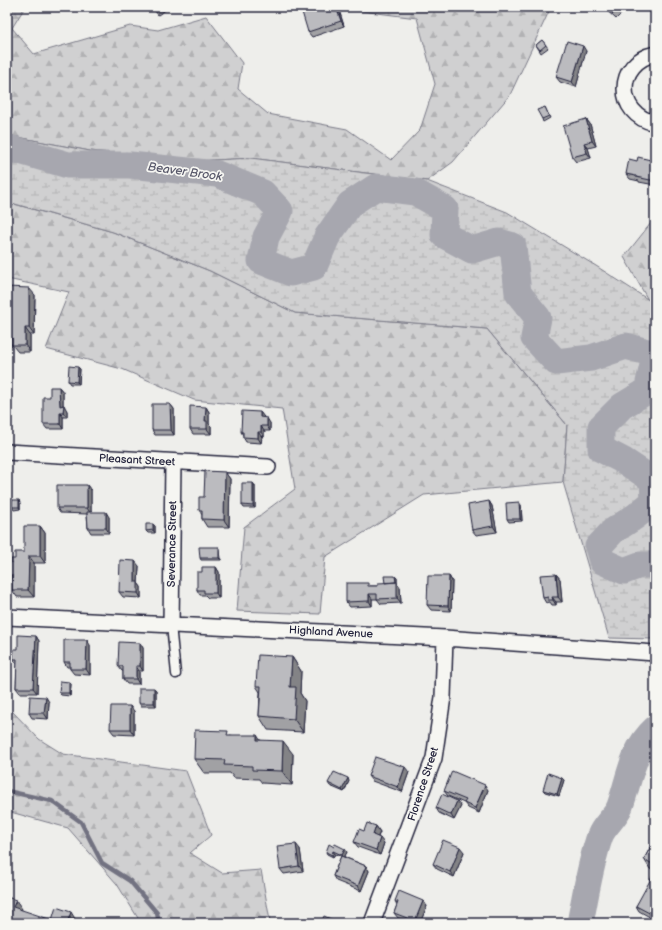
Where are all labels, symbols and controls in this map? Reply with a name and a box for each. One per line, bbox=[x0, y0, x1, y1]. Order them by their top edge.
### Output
water label: Beaver Brook bbox=[147, 159, 224, 185]
street label: Pleasant Street bbox=[99, 452, 176, 469]
street label: Severance Street bbox=[165, 500, 179, 587]
street label: Highland Avenue bbox=[289, 623, 374, 641]
street label: Florence Street bbox=[405, 745, 441, 823]

